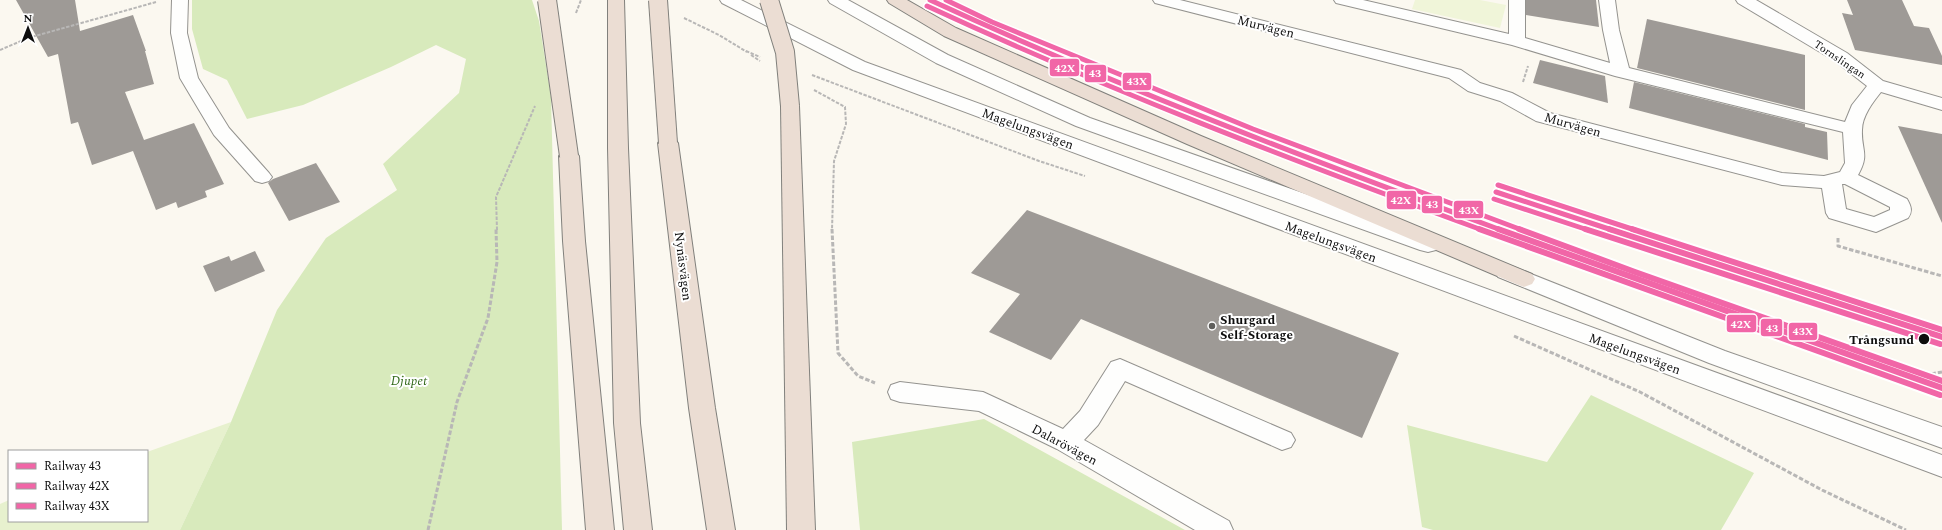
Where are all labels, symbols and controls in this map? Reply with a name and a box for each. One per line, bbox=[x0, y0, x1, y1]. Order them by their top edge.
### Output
north arrow bbox=[8, 8, 48, 48]
text: N bbox=[24, 10, 33, 27]
street label: Murvägen bbox=[1235, 10, 1297, 44]
street label: Tornslingan bbox=[1810, 36, 1869, 83]
line badge: 42X bbox=[1049, 58, 1080, 77]
text: 42X bbox=[1055, 60, 1076, 77]
line badge: 43 bbox=[1084, 64, 1107, 83]
text: 43 bbox=[1089, 65, 1101, 82]
line badge: 43X bbox=[1122, 72, 1152, 91]
text: 43X bbox=[1127, 73, 1148, 90]
street label: Magelungsvägen bbox=[979, 103, 1077, 155]
street label: Murvägen bbox=[1542, 107, 1604, 143]
line badge: 42X bbox=[1386, 190, 1417, 210]
text: 42X bbox=[1391, 192, 1412, 209]
line badge: 43 bbox=[1421, 195, 1443, 214]
text: 43 bbox=[1426, 196, 1438, 213]
line badge: 43X bbox=[1453, 200, 1484, 219]
text: 43X bbox=[1459, 202, 1480, 219]
street label: Magelungsvägen bbox=[1282, 216, 1380, 268]
street label: Nynäsvägen bbox=[669, 230, 697, 302]
place label: Shurgard Self-Storage bbox=[1220, 310, 1293, 345]
line badge: 42X bbox=[1726, 314, 1757, 333]
text: 42X bbox=[1731, 316, 1752, 333]
line badge: 43 bbox=[1760, 318, 1783, 337]
text: 43 bbox=[1766, 320, 1778, 337]
marker: Shurgard Self-Storage bbox=[1207, 321, 1217, 331]
line badge: 43X bbox=[1788, 322, 1818, 341]
text: 43X bbox=[1793, 323, 1814, 340]
street label: Magelungsvägen bbox=[1586, 328, 1684, 380]
place label: Trångsund bbox=[1849, 330, 1914, 350]
marker: Trångsund bbox=[1917, 332, 1931, 346]
park label: Djupet bbox=[391, 371, 428, 391]
street label: Dalarövägen bbox=[1028, 419, 1101, 471]
legend bbox=[8, 450, 148, 522]
text: Railway 43 bbox=[44, 457, 101, 476]
text: Railway 42X bbox=[44, 477, 110, 496]
text: Railway 43X bbox=[44, 497, 110, 516]

